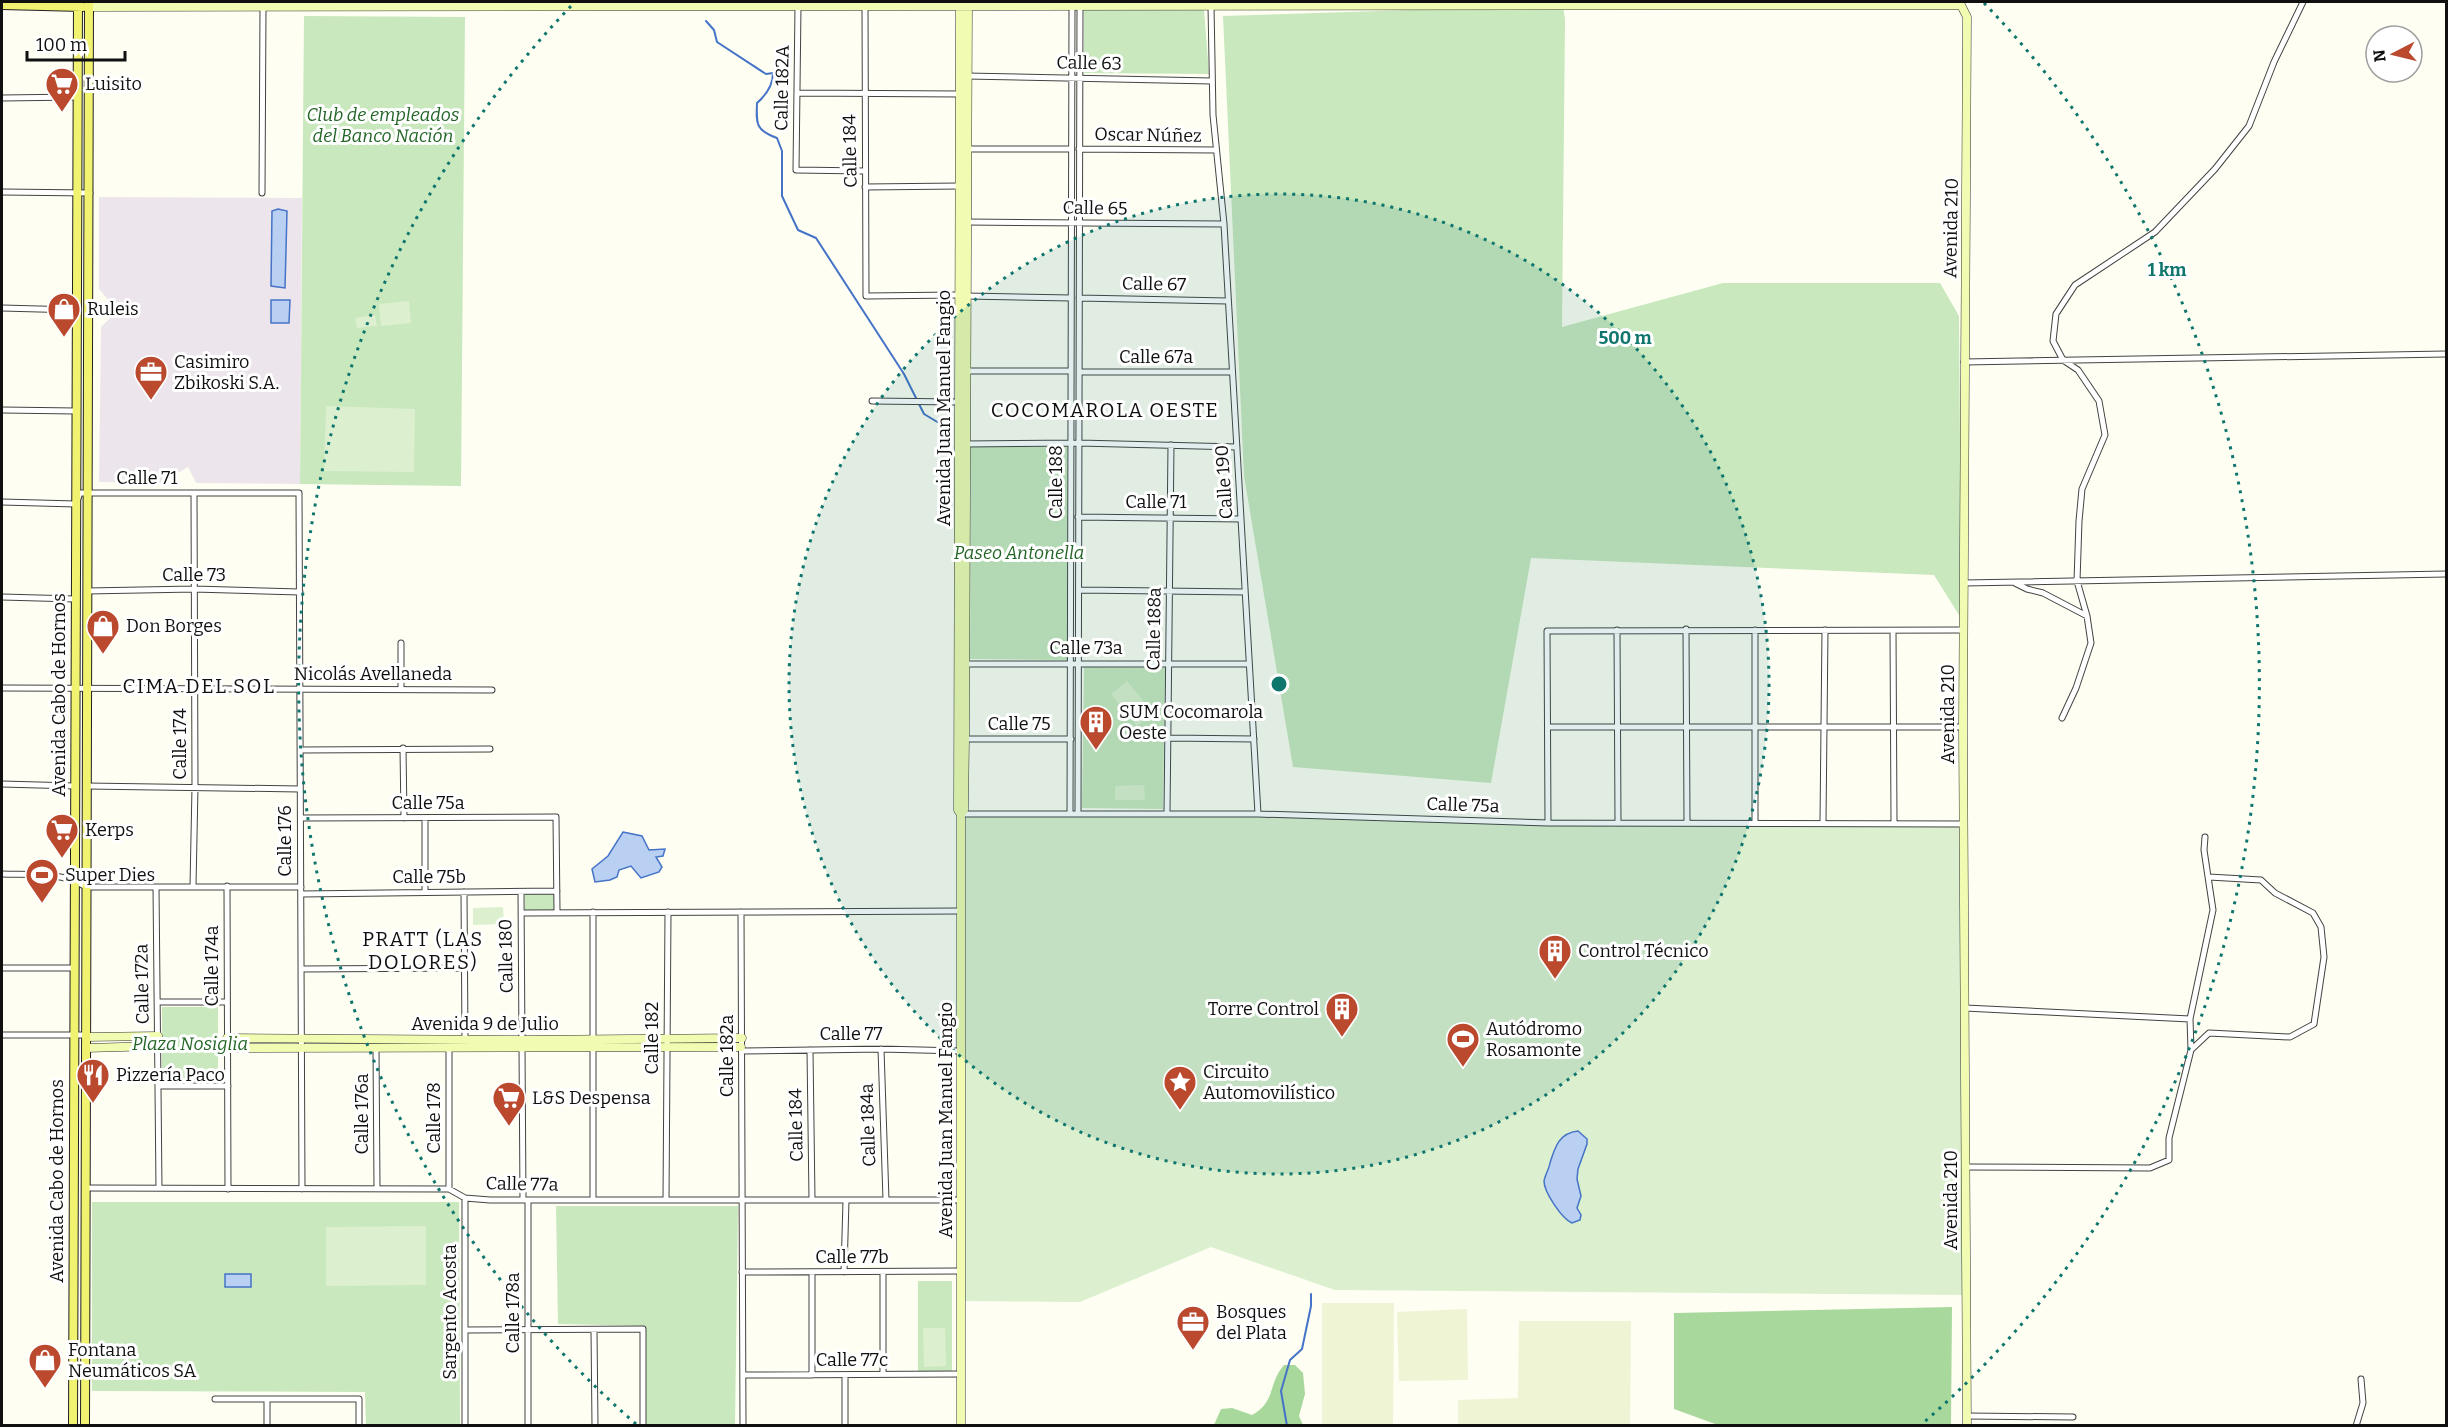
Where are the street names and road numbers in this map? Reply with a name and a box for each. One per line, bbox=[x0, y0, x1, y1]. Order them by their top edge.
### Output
street label: Calle 182A bbox=[770, 45, 794, 131]
street label: Calle 63 bbox=[1056, 51, 1122, 75]
street label: Calle 184 bbox=[838, 114, 862, 188]
street label: Oscar Núñez bbox=[1094, 123, 1202, 147]
street label: Avenida 210 bbox=[1939, 178, 1963, 278]
street label: Calle 65 bbox=[1062, 196, 1128, 220]
street label: Calle 67 bbox=[1122, 272, 1186, 296]
street label: Avenida Juan Manuel Fangio bbox=[933, 290, 955, 526]
street label: Calle 67a bbox=[1119, 346, 1193, 368]
street label: Calle 190 bbox=[1210, 444, 1238, 520]
street label: Calle 188 bbox=[1045, 445, 1067, 519]
street label: Calle 71 bbox=[116, 467, 178, 489]
street label: Calle 71 bbox=[1125, 491, 1187, 513]
street label: Calle 73 bbox=[162, 564, 226, 586]
street label: Calle 188a bbox=[1142, 587, 1166, 671]
street label: Avenida Cabo de Hornos bbox=[48, 593, 70, 797]
street label: Calle 73a bbox=[1049, 637, 1123, 659]
street label: Nicolás Avellaneda bbox=[294, 663, 452, 685]
street label: Avenida 210 bbox=[1937, 664, 1959, 764]
street label: Calle 174 bbox=[169, 708, 191, 780]
street label: Calle 75 bbox=[987, 713, 1051, 735]
street label: Calle 75a bbox=[391, 792, 465, 814]
street label: Calle 75a bbox=[1426, 793, 1500, 817]
street label: Calle 176 bbox=[274, 805, 296, 877]
street label: Calle 75b bbox=[392, 866, 466, 888]
street label: Calle 180 bbox=[494, 919, 518, 993]
street label: Calle 174a bbox=[201, 925, 223, 1007]
street label: Calle 172a bbox=[130, 943, 154, 1024]
street label: Calle 182 bbox=[641, 1002, 663, 1074]
street label: Avenida Juan Manuel Fangio bbox=[935, 1002, 957, 1238]
street label: Avenida 9 de Julio bbox=[411, 1013, 559, 1035]
street label: Calle 182a bbox=[716, 1015, 738, 1097]
street label: Calle 77 bbox=[819, 1023, 883, 1045]
street label: Calle 176a bbox=[351, 1073, 373, 1155]
street label: Avenida Cabo de Hornos bbox=[46, 1079, 68, 1283]
street label: Calle 178 bbox=[423, 1082, 445, 1154]
street label: Calle 184a bbox=[856, 1083, 880, 1167]
street label: Calle 184 bbox=[784, 1088, 808, 1162]
street label: Avenida 210 bbox=[1940, 1150, 1962, 1250]
street label: Calle 77a bbox=[485, 1172, 559, 1196]
street label: Sargento Acosta bbox=[439, 1244, 461, 1380]
street label: Calle 77b bbox=[815, 1246, 889, 1268]
street label: Calle 178a bbox=[502, 1272, 524, 1354]
street label: Calle 77c bbox=[816, 1349, 888, 1371]

